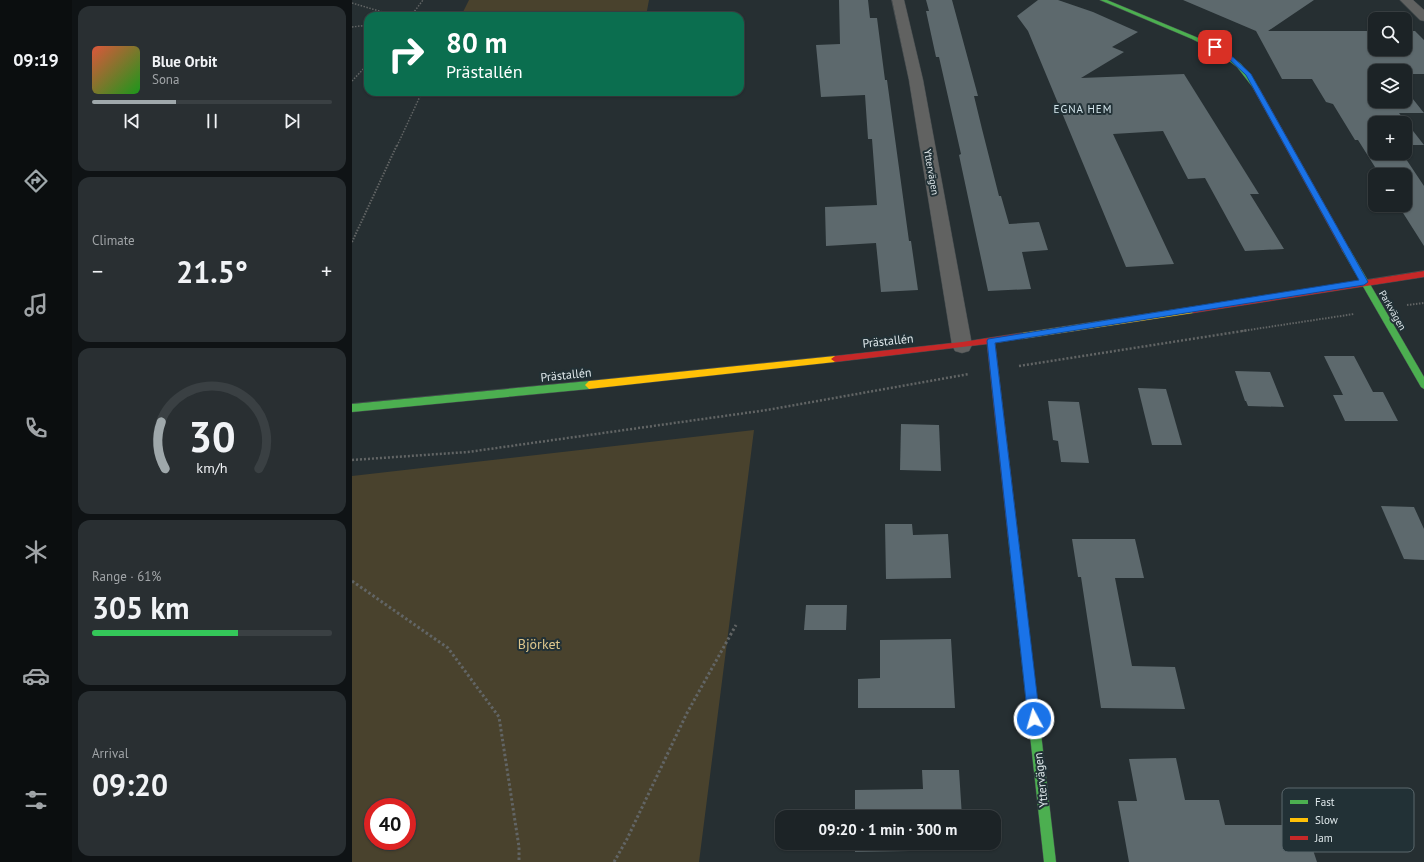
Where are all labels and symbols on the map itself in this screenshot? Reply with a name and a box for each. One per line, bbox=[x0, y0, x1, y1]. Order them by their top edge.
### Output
pin bbox=[1198, 30, 1232, 64]
district label: EGNA HEM bbox=[1054, 102, 1112, 116]
street label: Yttervägen bbox=[921, 148, 942, 196]
street label: Parkvägen bbox=[1376, 288, 1409, 333]
street label: Prästallén bbox=[862, 330, 914, 351]
street label: Prästallén bbox=[540, 364, 592, 385]
park label: Björket bbox=[518, 635, 561, 653]
position arrow bbox=[1013, 698, 1055, 740]
street label: Yttervägen bbox=[1030, 752, 1051, 808]
legend bbox=[1282, 788, 1414, 852]
text: Fast bbox=[1315, 795, 1335, 809]
speed limit sign: 40 bbox=[364, 798, 416, 850]
text: Slow bbox=[1315, 813, 1338, 827]
text: Jam bbox=[1314, 831, 1333, 845]

